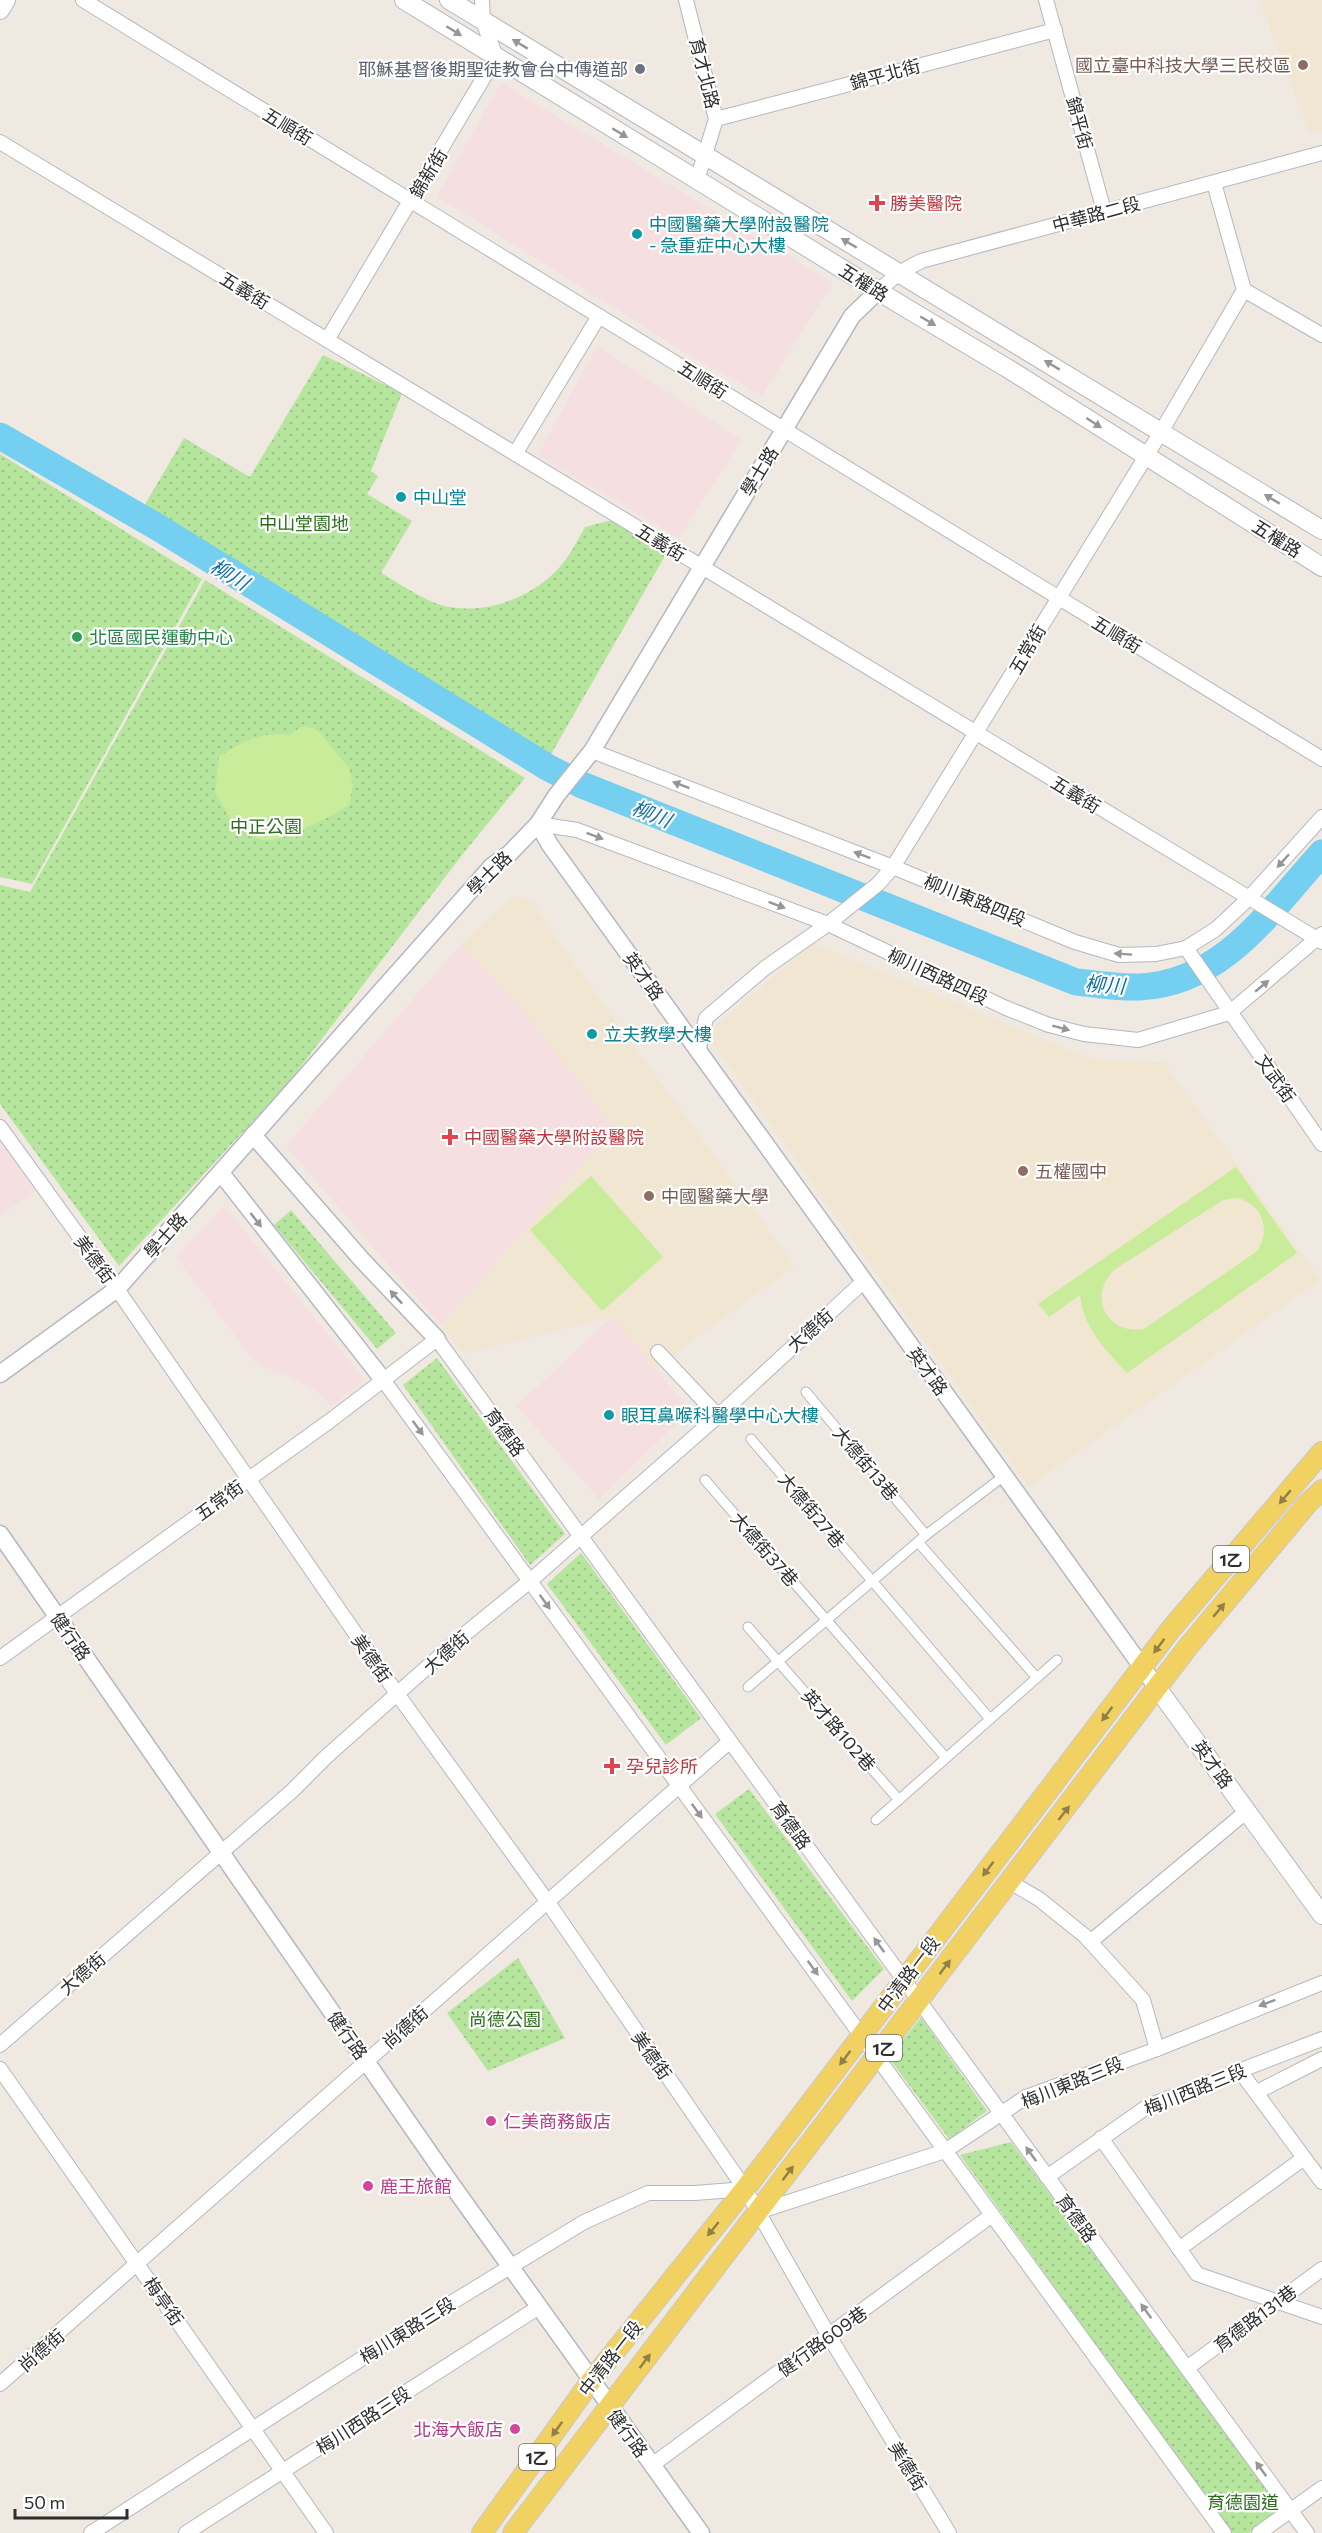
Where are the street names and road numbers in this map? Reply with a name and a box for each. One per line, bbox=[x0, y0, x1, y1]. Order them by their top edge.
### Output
street label: 育才北路 bbox=[686, 35, 724, 111]
street label: 錦平北街 bbox=[847, 54, 923, 94]
street label: 錦平街 bbox=[1062, 94, 1098, 152]
street label: 五順街 bbox=[259, 103, 317, 149]
street label: 錦新街 bbox=[405, 144, 451, 202]
street label: 中華路二段 bbox=[1050, 192, 1142, 236]
street label: 五權路 bbox=[835, 258, 893, 306]
street label: 五義街 bbox=[216, 267, 274, 313]
street label: 五順街 bbox=[674, 355, 732, 403]
street label: 學士路 bbox=[736, 442, 782, 500]
street label: 五權路 bbox=[1248, 514, 1306, 562]
street label: 五義街 bbox=[632, 519, 690, 565]
street label: 五順街 bbox=[1088, 611, 1146, 657]
street label: 五常街 bbox=[1004, 620, 1050, 678]
street label: 五義街 bbox=[1047, 771, 1105, 817]
street label: 學士路 bbox=[462, 846, 516, 900]
street label: 柳川東路四段 bbox=[921, 870, 1029, 930]
street label: 柳川西路四段 bbox=[884, 943, 992, 1009]
street label: 英才路 bbox=[619, 948, 669, 1004]
street label: 文武街 bbox=[1252, 1050, 1300, 1106]
street label: 學士路 bbox=[139, 1208, 191, 1262]
street label: 美德街 bbox=[70, 1231, 120, 1287]
street label: 大德街 bbox=[783, 1304, 837, 1356]
street label: 英才路 bbox=[903, 1343, 953, 1399]
street label: 育德路 bbox=[480, 1404, 530, 1460]
street label: 大德街13巷 bbox=[829, 1421, 903, 1505]
street label: 大德街27巷 bbox=[774, 1468, 850, 1552]
street label: 五常街 bbox=[191, 1475, 247, 1525]
street label: 大德街37巷 bbox=[727, 1507, 803, 1591]
road number: 1乙 bbox=[1213, 1546, 1249, 1572]
street label: 健行路 bbox=[47, 1608, 95, 1664]
street label: 大德街 bbox=[419, 1626, 473, 1678]
street label: 美德街 bbox=[348, 1630, 396, 1686]
street label: 英才路102巷 bbox=[797, 1685, 881, 1775]
street label: 英才路 bbox=[1188, 1736, 1238, 1792]
street label: 育德路 bbox=[766, 1797, 816, 1853]
street label: 中清路一段 bbox=[872, 1931, 944, 2017]
street label: 大德街 bbox=[54, 1947, 110, 1999]
street label: 尚德街 bbox=[378, 2001, 432, 2053]
street label: 健行路 bbox=[324, 2007, 372, 2063]
street label: 美德街 bbox=[628, 2027, 676, 2083]
road number: 1乙 bbox=[866, 2035, 902, 2061]
street label: 梅川東路三段 bbox=[1018, 2052, 1126, 2112]
street label: 梅川西路三段 bbox=[1141, 2059, 1249, 2119]
street label: 育德路 bbox=[1052, 2190, 1102, 2246]
street label: 梅亭街 bbox=[140, 2273, 188, 2329]
street label: 育德路131巷 bbox=[1209, 2280, 1301, 2356]
street label: 梅川東路三段 bbox=[355, 2292, 459, 2368]
street label: 健行路609巷 bbox=[773, 2301, 871, 2381]
street label: 中清路一段 bbox=[574, 2316, 646, 2400]
street label: 尚德街 bbox=[13, 2324, 69, 2376]
street label: 梅川西路三段 bbox=[312, 2381, 414, 2459]
street label: 健行路 bbox=[603, 2405, 653, 2461]
street label: 美德街 bbox=[885, 2437, 931, 2495]
road number: 1乙 bbox=[519, 2444, 555, 2470]

